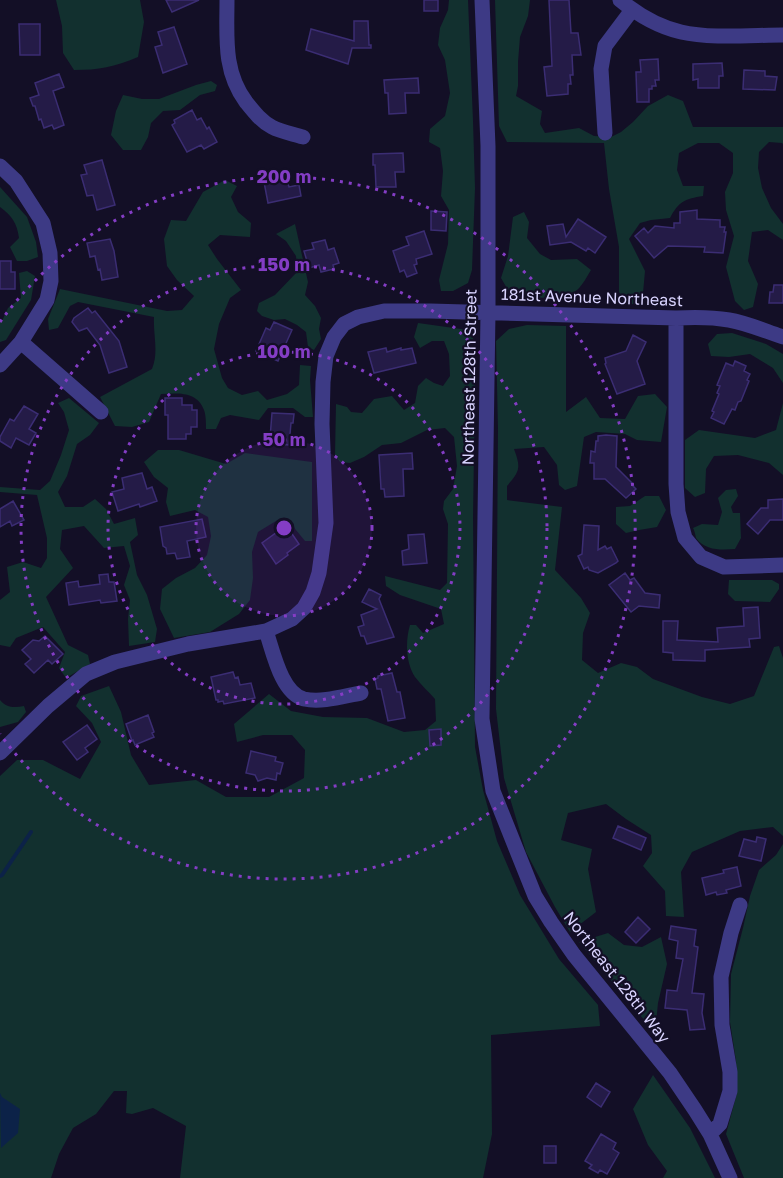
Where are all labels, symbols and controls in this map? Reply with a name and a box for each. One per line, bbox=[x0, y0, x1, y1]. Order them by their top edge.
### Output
text: 200 m bbox=[257, 165, 311, 187]
text: 150 m bbox=[258, 253, 310, 275]
street label: 181st Avenue Northeast bbox=[501, 284, 683, 310]
street label: Northeast 128th Street bbox=[457, 289, 481, 465]
text: 100 m bbox=[258, 340, 310, 362]
text: 50 m bbox=[263, 428, 305, 450]
centre of rings bbox=[274, 518, 294, 538]
street label: Northeast 128th Way bbox=[559, 907, 675, 1047]

